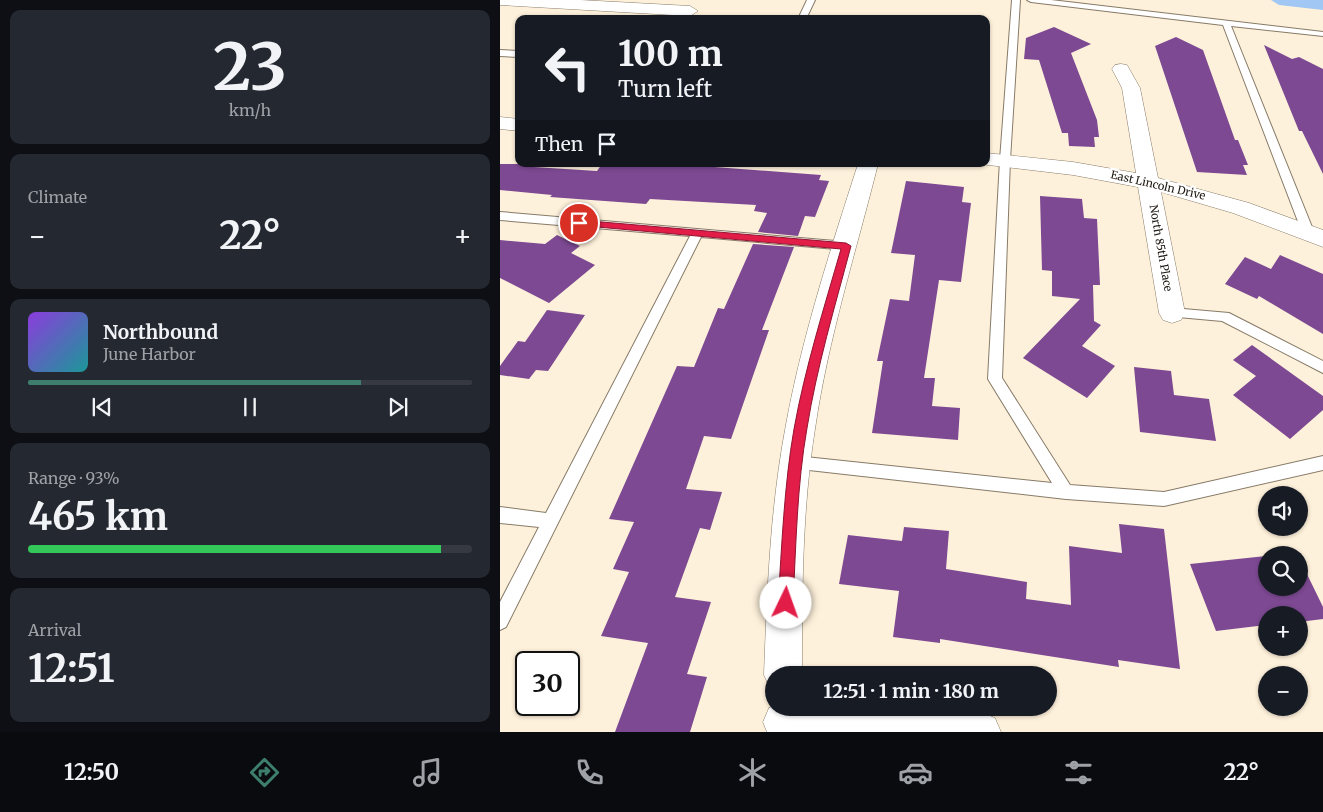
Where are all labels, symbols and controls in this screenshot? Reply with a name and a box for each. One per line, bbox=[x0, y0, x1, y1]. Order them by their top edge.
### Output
text: 23 bbox=[213, 26, 287, 108]
text: 100 m bbox=[618, 32, 723, 76]
icon: left bbox=[535, 35, 600, 100]
text: Turn left bbox=[618, 75, 712, 103]
text: km/h bbox=[229, 100, 271, 120]
icon: arrive bbox=[593, 130, 621, 158]
text: Then bbox=[535, 132, 583, 156]
street label: East Lincoln Drive bbox=[1109, 167, 1207, 203]
text: Climate bbox=[28, 187, 87, 207]
pin bbox=[558, 202, 600, 244]
street label: North 85th Place bbox=[1146, 204, 1176, 293]
icon: arrive bbox=[565, 209, 593, 237]
text: 22° bbox=[219, 212, 281, 259]
text: − bbox=[28, 218, 47, 254]
text: + bbox=[453, 218, 472, 254]
text: Northbound bbox=[103, 320, 218, 344]
text: June Harbor bbox=[103, 344, 196, 364]
icon: previous bbox=[88, 393, 116, 421]
icon: pause bbox=[236, 393, 264, 421]
icon: next bbox=[384, 393, 412, 421]
text: Range · 93% bbox=[28, 468, 120, 488]
map controls bbox=[1258, 486, 1308, 716]
button: sound bbox=[1258, 486, 1308, 536]
text: 465 km bbox=[28, 493, 168, 540]
button: search bbox=[1258, 546, 1308, 596]
position arrow bbox=[759, 576, 811, 628]
button: + bbox=[1258, 606, 1308, 656]
text: Arrival bbox=[28, 620, 81, 640]
text: 12:51 bbox=[28, 645, 115, 692]
speed limit sign: 30 bbox=[515, 651, 580, 716]
button: − bbox=[1258, 666, 1308, 716]
text: 12:51 · 1 min · 180 m bbox=[823, 679, 999, 703]
icon: directions bbox=[247, 755, 282, 790]
icon: music bbox=[410, 755, 445, 790]
icon: phone bbox=[572, 755, 607, 790]
icon: climate bbox=[735, 755, 770, 790]
icon: car bbox=[898, 755, 933, 790]
icon: filters bbox=[1061, 755, 1096, 790]
text: 12:50 bbox=[64, 758, 119, 786]
text: 22° bbox=[1223, 758, 1259, 786]

